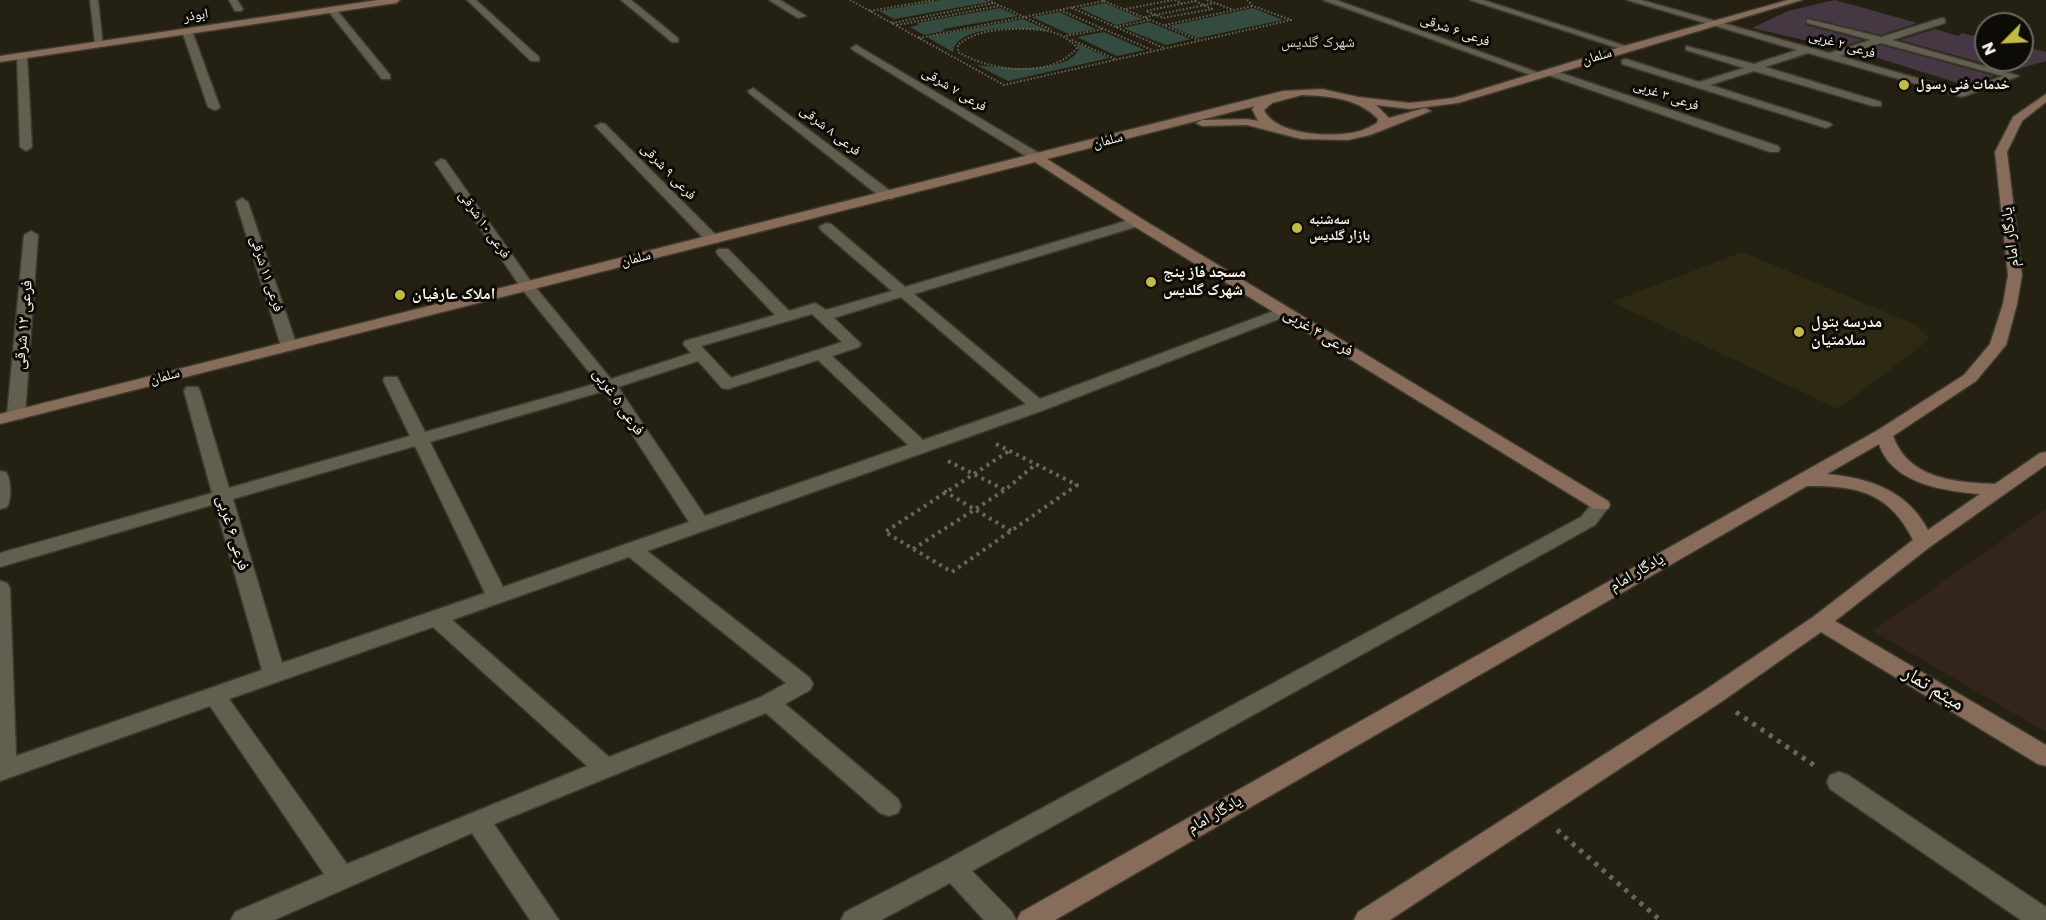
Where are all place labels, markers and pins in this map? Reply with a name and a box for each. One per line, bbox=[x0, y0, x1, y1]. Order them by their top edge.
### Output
place label: خدمات فنی رسول bbox=[1916, 77, 2010, 93]
marker: خدمات فنی رسول bbox=[1897, 78, 1911, 92]
place label: سه‌شنبه بازار گلدیس bbox=[1309, 212, 1370, 244]
marker: سه‌شنبه بازار گلدیس bbox=[1290, 221, 1304, 235]
place label: مسجد فاز پنج شهرک گلدیس bbox=[1163, 263, 1246, 301]
marker: مسجد فاز پنج شهرک گلدیس bbox=[1144, 275, 1158, 289]
place label: املاک عارفیان bbox=[412, 285, 495, 305]
marker: املاک عارفیان bbox=[393, 288, 407, 302]
place label: مدرسه بتول سلامتیان bbox=[1811, 313, 1882, 351]
marker: مدرسه بتول سلامتیان bbox=[1792, 325, 1806, 339]

